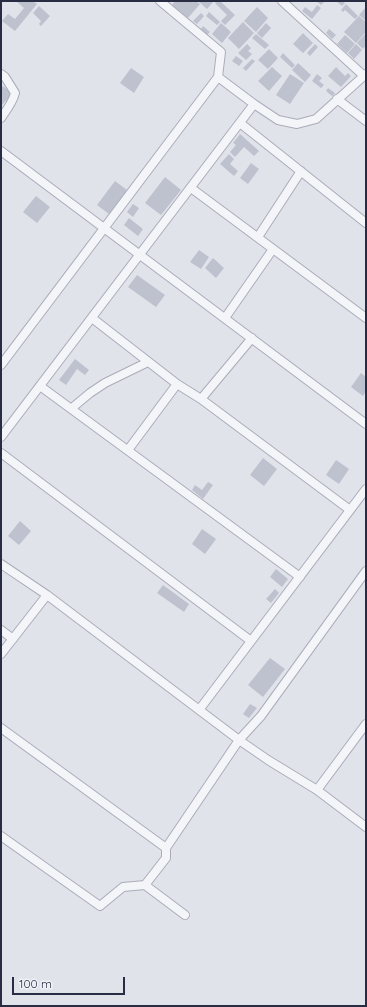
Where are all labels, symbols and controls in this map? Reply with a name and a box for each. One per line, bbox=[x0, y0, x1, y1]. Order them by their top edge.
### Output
scale bar bbox=[14, 969, 127, 995]
text: 100 m bbox=[19, 976, 52, 991]

